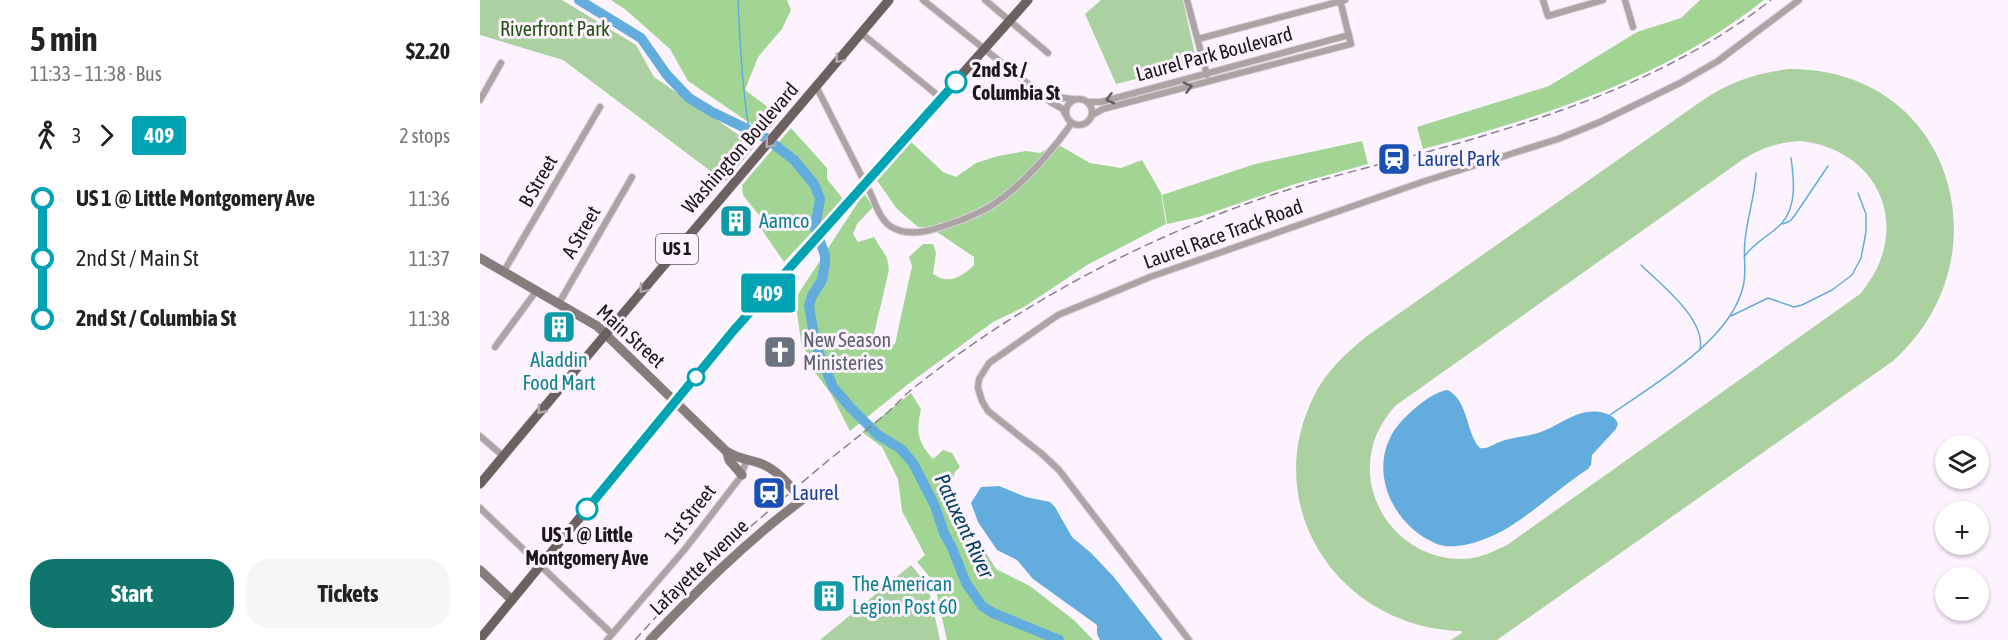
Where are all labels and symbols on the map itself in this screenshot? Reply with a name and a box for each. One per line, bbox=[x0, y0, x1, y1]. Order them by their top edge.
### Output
park label: Riverfront Park bbox=[500, 17, 610, 40]
street label: Laurel Park Boulevard bbox=[1133, 22, 1295, 85]
one-way arrow bbox=[835, 52, 846, 63]
place label: 2nd St / Columbia St bbox=[972, 58, 1060, 104]
marker: 2nd St / Columbia St bbox=[945, 71, 967, 93]
street label: Washington Boulevard bbox=[677, 78, 803, 218]
one-way arrow bbox=[1182, 82, 1193, 94]
one-way arrow bbox=[1105, 92, 1116, 104]
one-way arrow bbox=[765, 137, 776, 148]
station icon: Laurel Park bbox=[1376, 141, 1412, 177]
place label: Laurel Park bbox=[1417, 147, 1500, 170]
street label: B Street bbox=[514, 151, 562, 211]
street label: Laurel Race Track Road bbox=[1140, 194, 1306, 273]
street label: A Street bbox=[557, 201, 605, 262]
building icon: Aamco bbox=[718, 203, 754, 239]
place label: Aamco bbox=[759, 209, 809, 232]
road number: US 1 bbox=[656, 234, 698, 264]
line badge: 409 bbox=[734, 274, 802, 312]
one-way arrow bbox=[639, 282, 650, 293]
street label: Main Street bbox=[593, 299, 670, 372]
building icon: Aladdin Food Mart bbox=[541, 309, 577, 345]
place label: New Season Ministeries bbox=[803, 328, 891, 374]
church icon: New Season Ministeries bbox=[762, 334, 798, 370]
place label: Aladdin Food Mart bbox=[523, 348, 596, 394]
unlabelled marker bbox=[687, 368, 705, 386]
one-way arrow bbox=[537, 404, 548, 415]
water label: Patuxent River bbox=[930, 470, 1000, 582]
station icon: Laurel bbox=[751, 475, 787, 511]
street label: 1st Street bbox=[659, 479, 720, 548]
place label: Laurel bbox=[792, 481, 840, 504]
marker: US 1 @ Little Montgomery Ave bbox=[576, 498, 598, 520]
street label: Lafayette Avenue bbox=[645, 514, 752, 619]
place label: US 1 @ Little Montgomery Ave bbox=[525, 523, 649, 569]
place label: The American Legion Post 60 bbox=[852, 572, 957, 618]
building icon: The American Legion Post 60 bbox=[811, 578, 847, 614]

